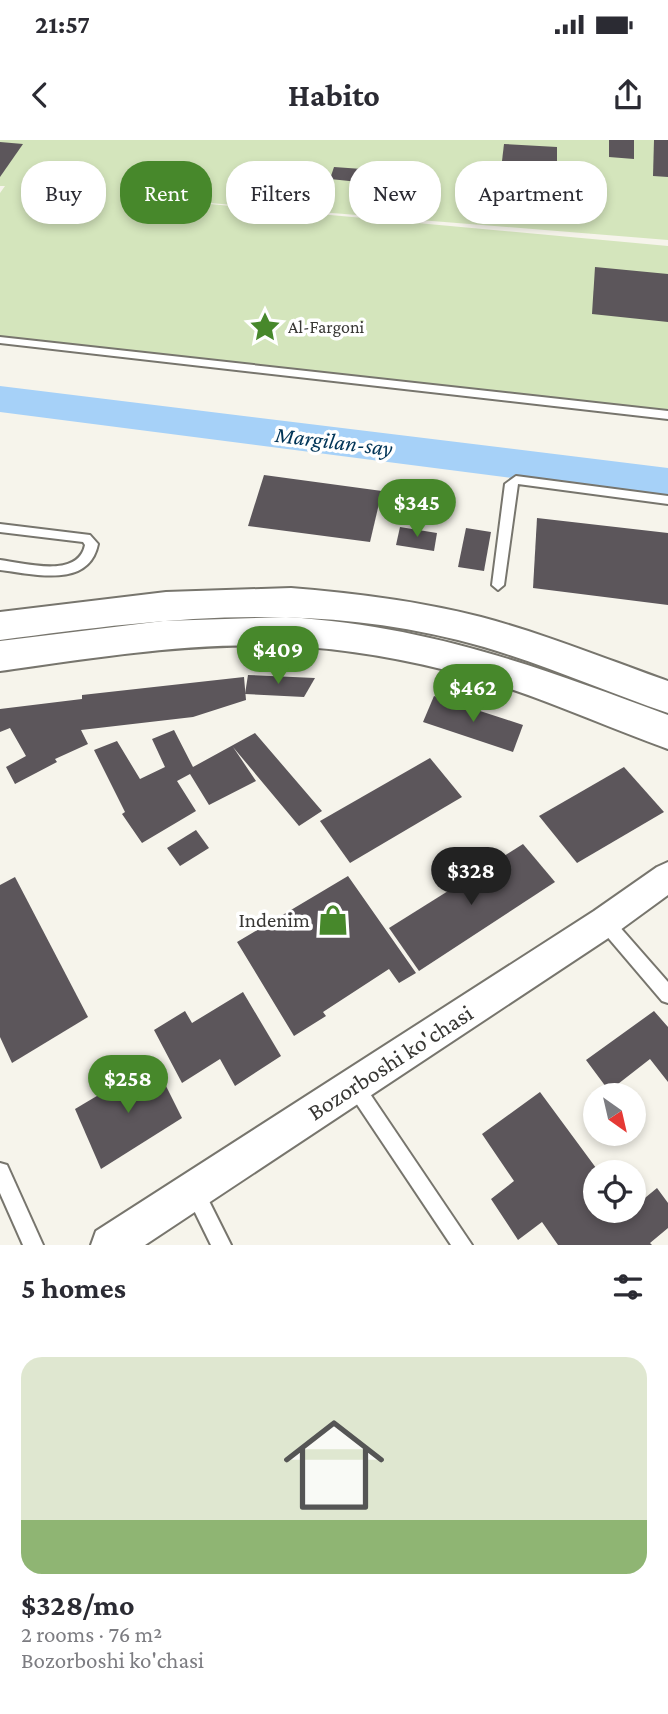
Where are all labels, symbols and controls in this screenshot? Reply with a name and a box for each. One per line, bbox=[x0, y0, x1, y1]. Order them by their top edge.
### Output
text: 21:57 bbox=[35, 10, 90, 39]
icon: back bbox=[21, 76, 59, 114]
icon: share bbox=[609, 76, 647, 114]
text: Habito bbox=[288, 77, 380, 113]
chip: Buy bbox=[21, 161, 106, 224]
chip: Rent bbox=[120, 161, 212, 224]
chip: Filters bbox=[226, 161, 335, 224]
chip: New bbox=[349, 161, 441, 224]
chip: Apartment bbox=[455, 161, 607, 224]
place icon: Al-Fargoni bbox=[248, 310, 282, 344]
place label: Al-Fargoni bbox=[288, 317, 365, 337]
water label: Margilan-say bbox=[273, 421, 395, 461]
pin: $345 bbox=[376, 480, 458, 539]
text: $345 bbox=[394, 489, 440, 515]
pin: $409 bbox=[237, 626, 319, 686]
text: $409 bbox=[253, 636, 303, 662]
pin: $462 bbox=[432, 664, 514, 724]
text: $462 bbox=[449, 674, 497, 700]
pin: $328 bbox=[430, 848, 512, 907]
text: $328 bbox=[447, 857, 495, 883]
shop icon: Indenim bbox=[316, 903, 350, 937]
place label: Indenim bbox=[238, 908, 310, 932]
street label: Bozorboshi ko'chasi bbox=[303, 999, 477, 1125]
pin: $258 bbox=[87, 1056, 169, 1115]
text: $258 bbox=[104, 1065, 152, 1091]
north arrow bbox=[583, 1083, 646, 1146]
map controls bbox=[583, 1083, 646, 1223]
button: locate bbox=[583, 1160, 646, 1223]
icon: filters bbox=[609, 1268, 647, 1306]
text: 5 homes bbox=[21, 1271, 126, 1304]
icon: home bbox=[271, 1402, 397, 1528]
text: $328/mo bbox=[21, 1588, 135, 1621]
text: 2 rooms · 76 m² bbox=[21, 1621, 162, 1647]
text: Bozorboshi ko'chasi bbox=[21, 1647, 204, 1673]

